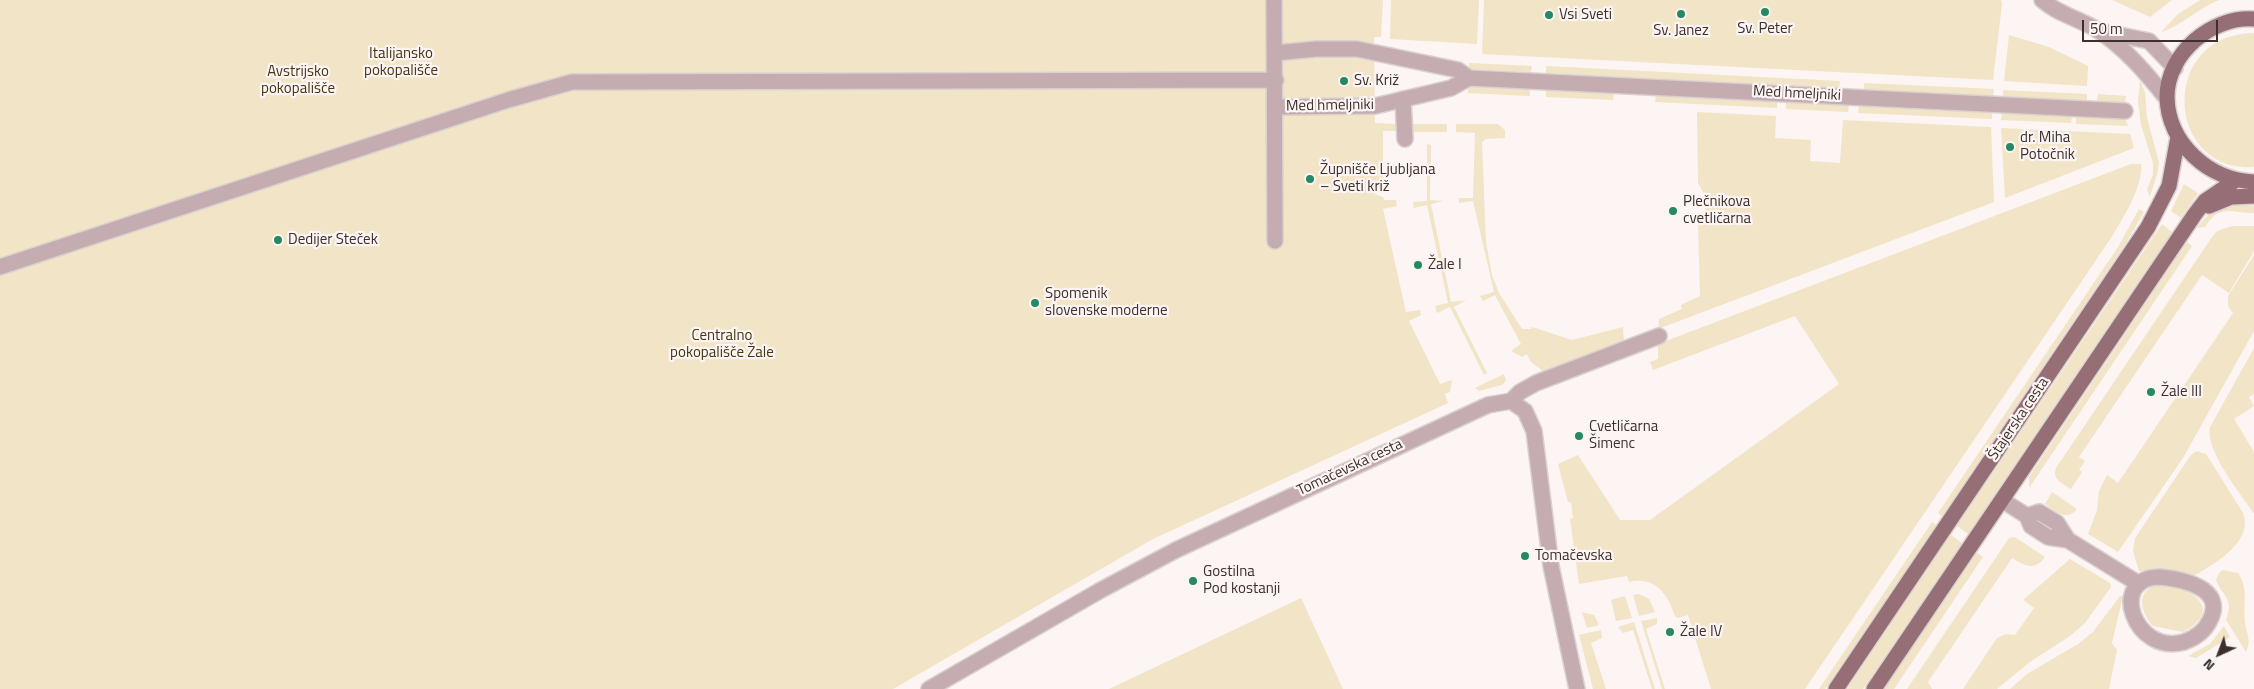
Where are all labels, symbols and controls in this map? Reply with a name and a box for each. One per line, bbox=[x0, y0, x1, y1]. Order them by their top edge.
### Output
place label: Vsi Sveti bbox=[1559, 6, 1612, 24]
marker: Sv. Peter bbox=[1759, 6, 1771, 18]
marker: Sv. Janez bbox=[1675, 8, 1687, 20]
marker: Vsi Sveti bbox=[1543, 9, 1555, 21]
scale bar bbox=[2084, 10, 2220, 42]
text: 50 m bbox=[2090, 17, 2123, 40]
place label: Sv. Peter bbox=[1737, 20, 1793, 38]
place label: Sv. Janez bbox=[1653, 22, 1709, 40]
park label: Italijansko pokopališče bbox=[364, 45, 438, 80]
park label: Avstrijsko pokopališče bbox=[261, 63, 335, 98]
place label: Sv. Križ bbox=[1354, 72, 1399, 90]
marker: Sv. Križ bbox=[1338, 75, 1350, 87]
street label: Med hmeljniki bbox=[1753, 83, 1841, 105]
street label: Med hmeljniki bbox=[1286, 96, 1374, 116]
place label: dr. Miha Potočnik bbox=[2020, 129, 2075, 164]
marker: dr. Miha Potočnik bbox=[2004, 141, 2016, 153]
place label: Župnišče Ljubljana – Sveti križ bbox=[1320, 161, 1436, 196]
marker: Župnišče Ljubljana – Sveti križ bbox=[1304, 173, 1316, 185]
place label: Plečnikova cvetličarna bbox=[1683, 193, 1751, 228]
marker: Plečnikova cvetličarna bbox=[1667, 205, 1679, 217]
place label: Dedijer Steček bbox=[288, 231, 378, 249]
marker: Dedijer Steček bbox=[272, 234, 284, 246]
place label: Žale I bbox=[1428, 256, 1462, 274]
marker: Žale I bbox=[1412, 259, 1424, 271]
place label: Spomenik slovenske moderne bbox=[1045, 285, 1168, 320]
marker: Spomenik slovenske moderne bbox=[1029, 297, 1041, 309]
park label: Centralno pokopališče Žale bbox=[670, 327, 774, 362]
street label: Štajerska cesta bbox=[1985, 374, 2053, 464]
place label: Žale III bbox=[2161, 383, 2202, 401]
marker: Žale III bbox=[2145, 386, 2157, 398]
place label: Cvetličarna Šimenc bbox=[1589, 418, 1658, 453]
marker: Cvetličarna Šimenc bbox=[1573, 430, 1585, 442]
street label: Tomačevska cesta bbox=[1294, 436, 1406, 500]
place label: Tomačevska bbox=[1535, 547, 1612, 565]
marker: Tomačevska bbox=[1519, 550, 1531, 562]
place label: Gostilna Pod kostanji bbox=[1203, 563, 1280, 598]
marker: Gostilna Pod kostanji bbox=[1187, 575, 1199, 587]
place label: Žale IV bbox=[1680, 623, 1722, 641]
marker: Žale IV bbox=[1664, 626, 1676, 638]
north arrow bbox=[2194, 629, 2244, 679]
text: N bbox=[2198, 654, 2219, 676]

